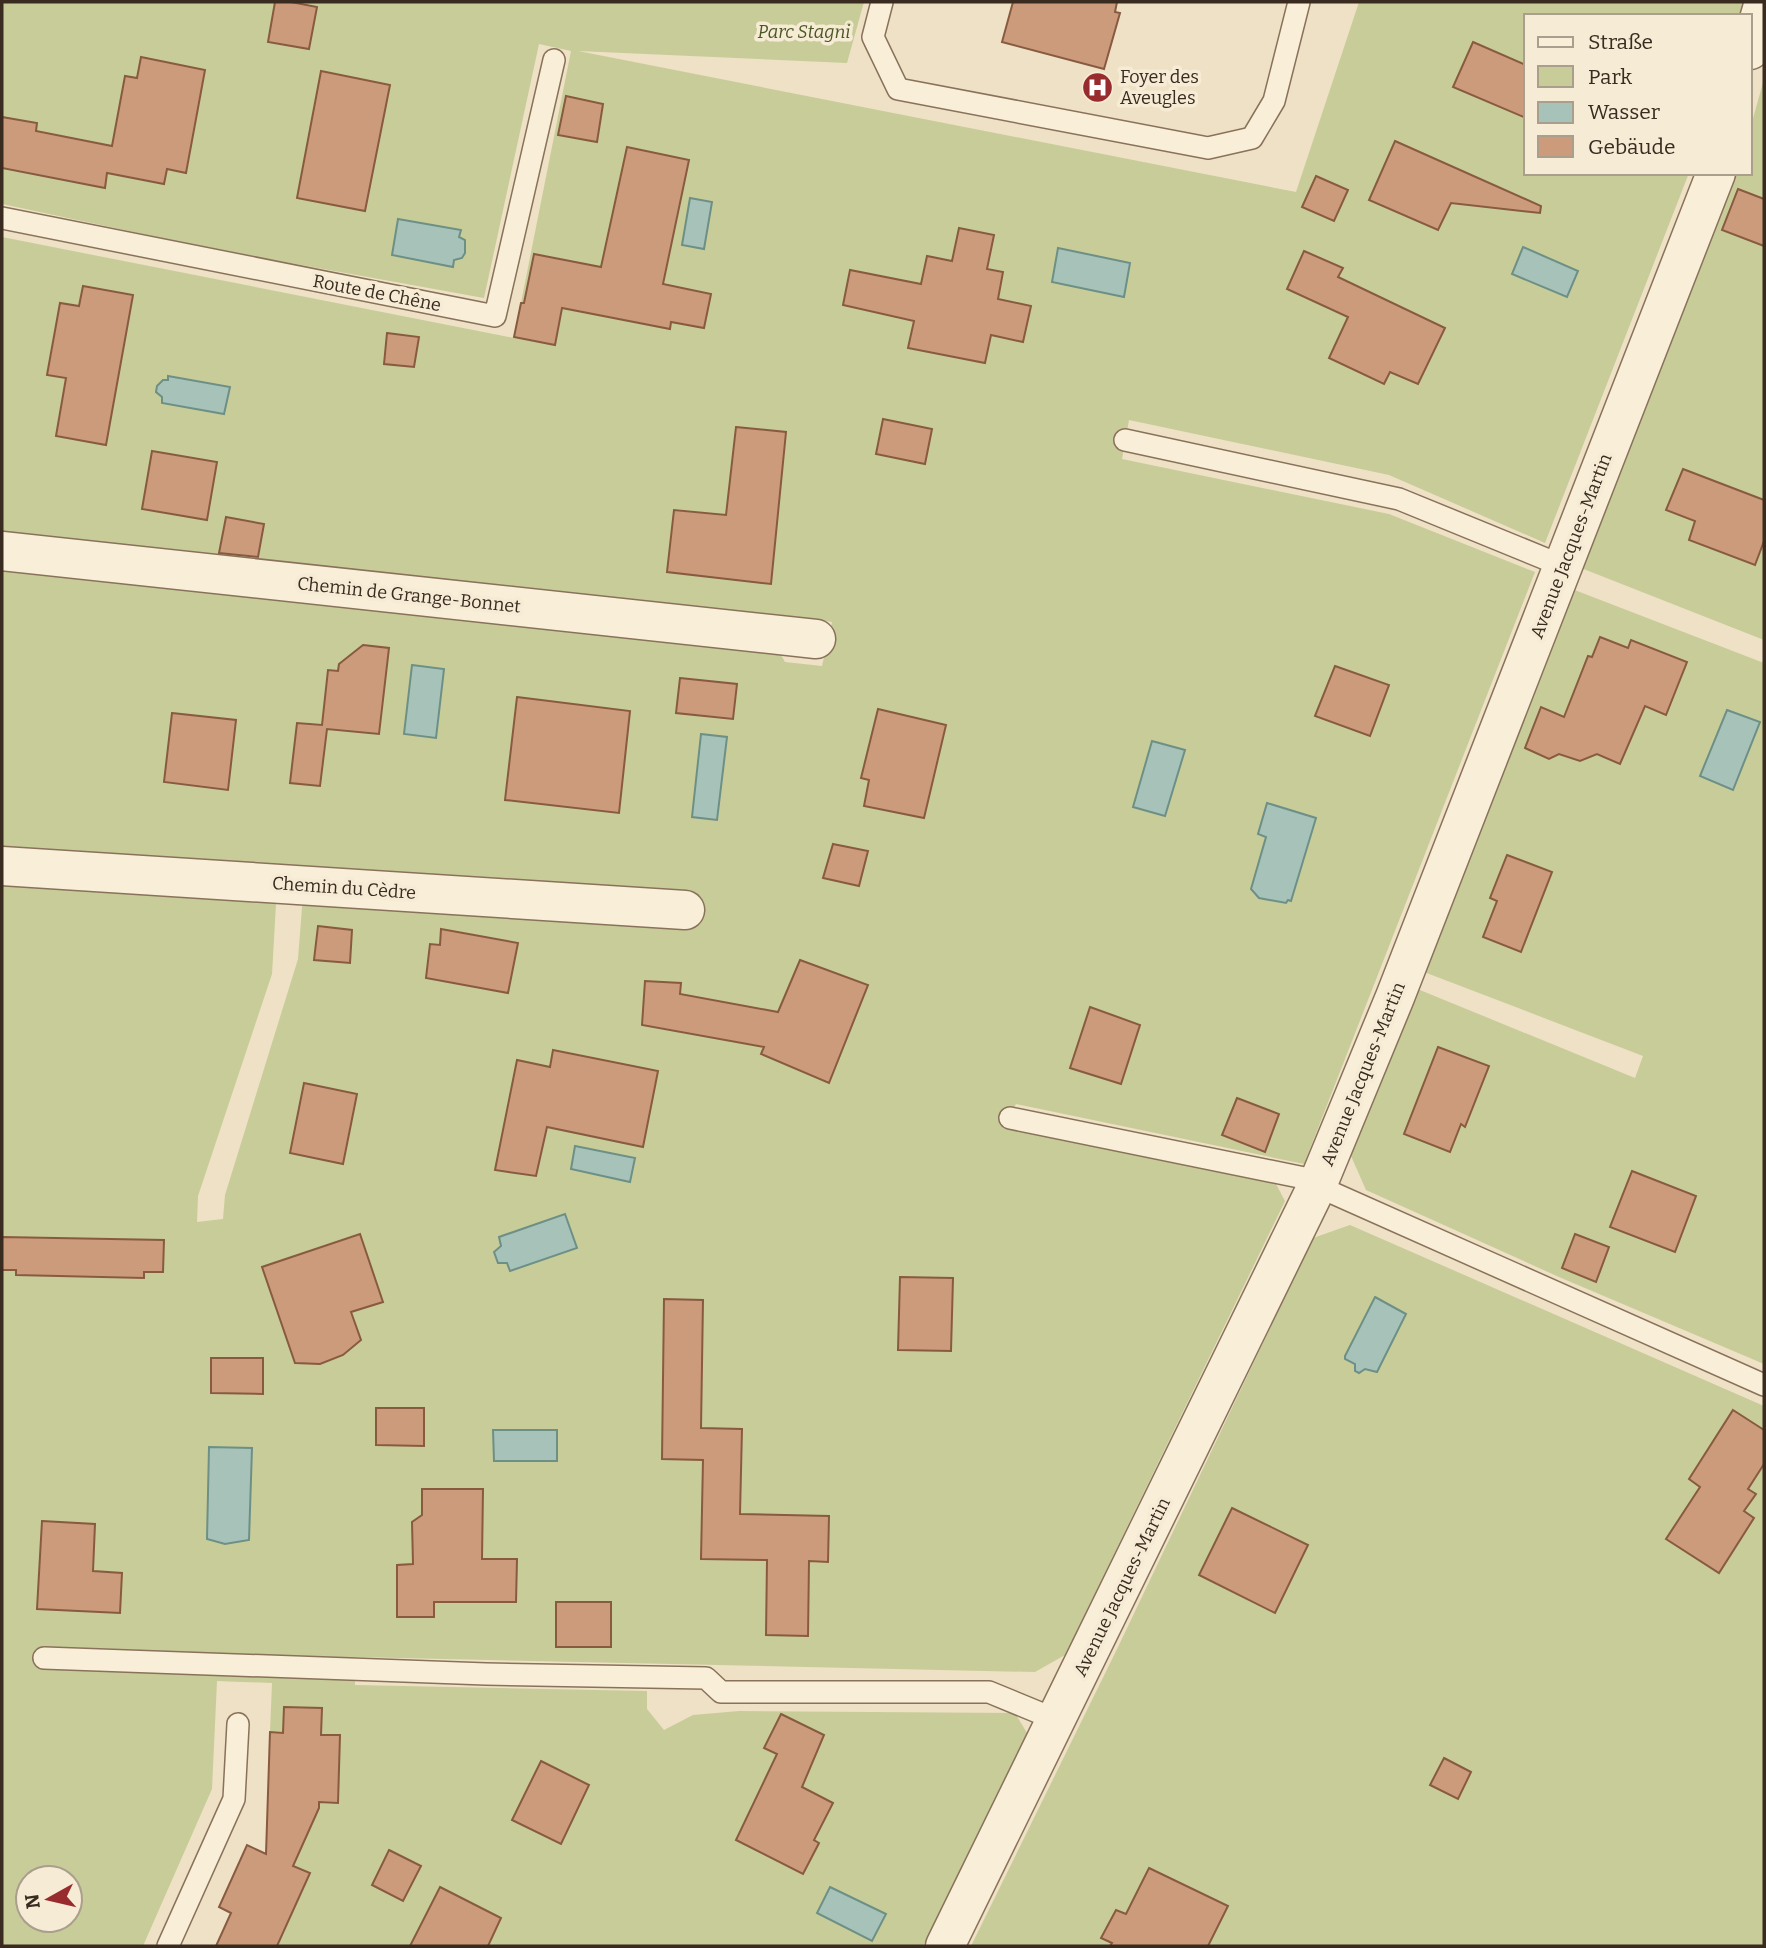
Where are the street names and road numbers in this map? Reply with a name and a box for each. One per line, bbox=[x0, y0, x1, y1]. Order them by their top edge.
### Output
street label: Route de Chêne bbox=[311, 270, 443, 316]
street label: Avenue Jacques-Martin bbox=[1526, 450, 1617, 642]
street label: Chemin de Grange-Bonnet bbox=[296, 572, 522, 618]
street label: Chemin du Cèdre bbox=[271, 872, 417, 904]
street label: Avenue Jacques-Martin bbox=[1316, 978, 1410, 1169]
street label: Avenue Jacques-Martin bbox=[1069, 1493, 1175, 1680]

